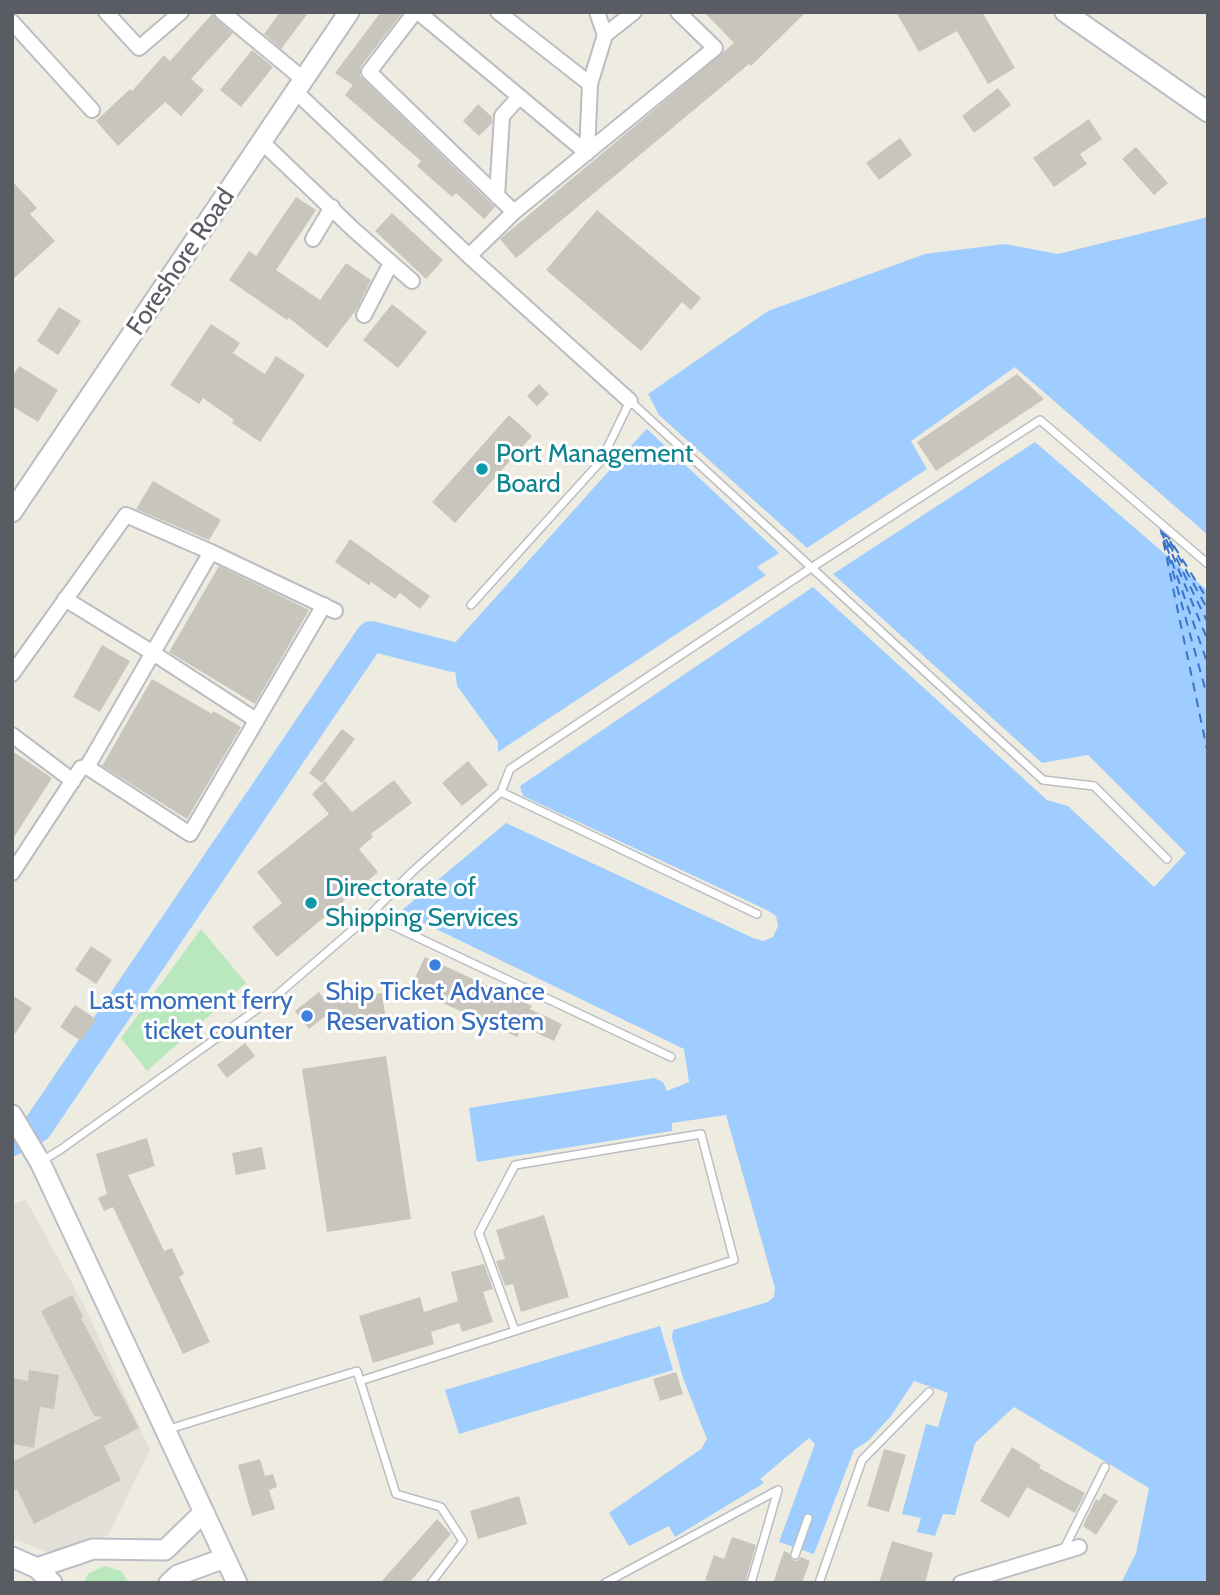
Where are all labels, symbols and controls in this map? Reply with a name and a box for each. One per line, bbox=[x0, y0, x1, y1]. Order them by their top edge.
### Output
street label: Foreshore Road bbox=[120, 183, 242, 341]
place label: Port Management Board bbox=[496, 438, 694, 500]
marker: Port Management Board bbox=[474, 461, 490, 477]
place label: Directorate of Shipping Services bbox=[325, 872, 518, 934]
marker: Directorate of Shipping Services bbox=[303, 895, 319, 911]
marker: Ship Ticket Advance Reservation System bbox=[427, 957, 443, 973]
place label: Ship Ticket Advance Reservation System bbox=[325, 976, 545, 1038]
place label: Last moment ferry ticket counter bbox=[89, 985, 293, 1046]
marker: Last moment ferry ticket counter bbox=[299, 1008, 315, 1024]

